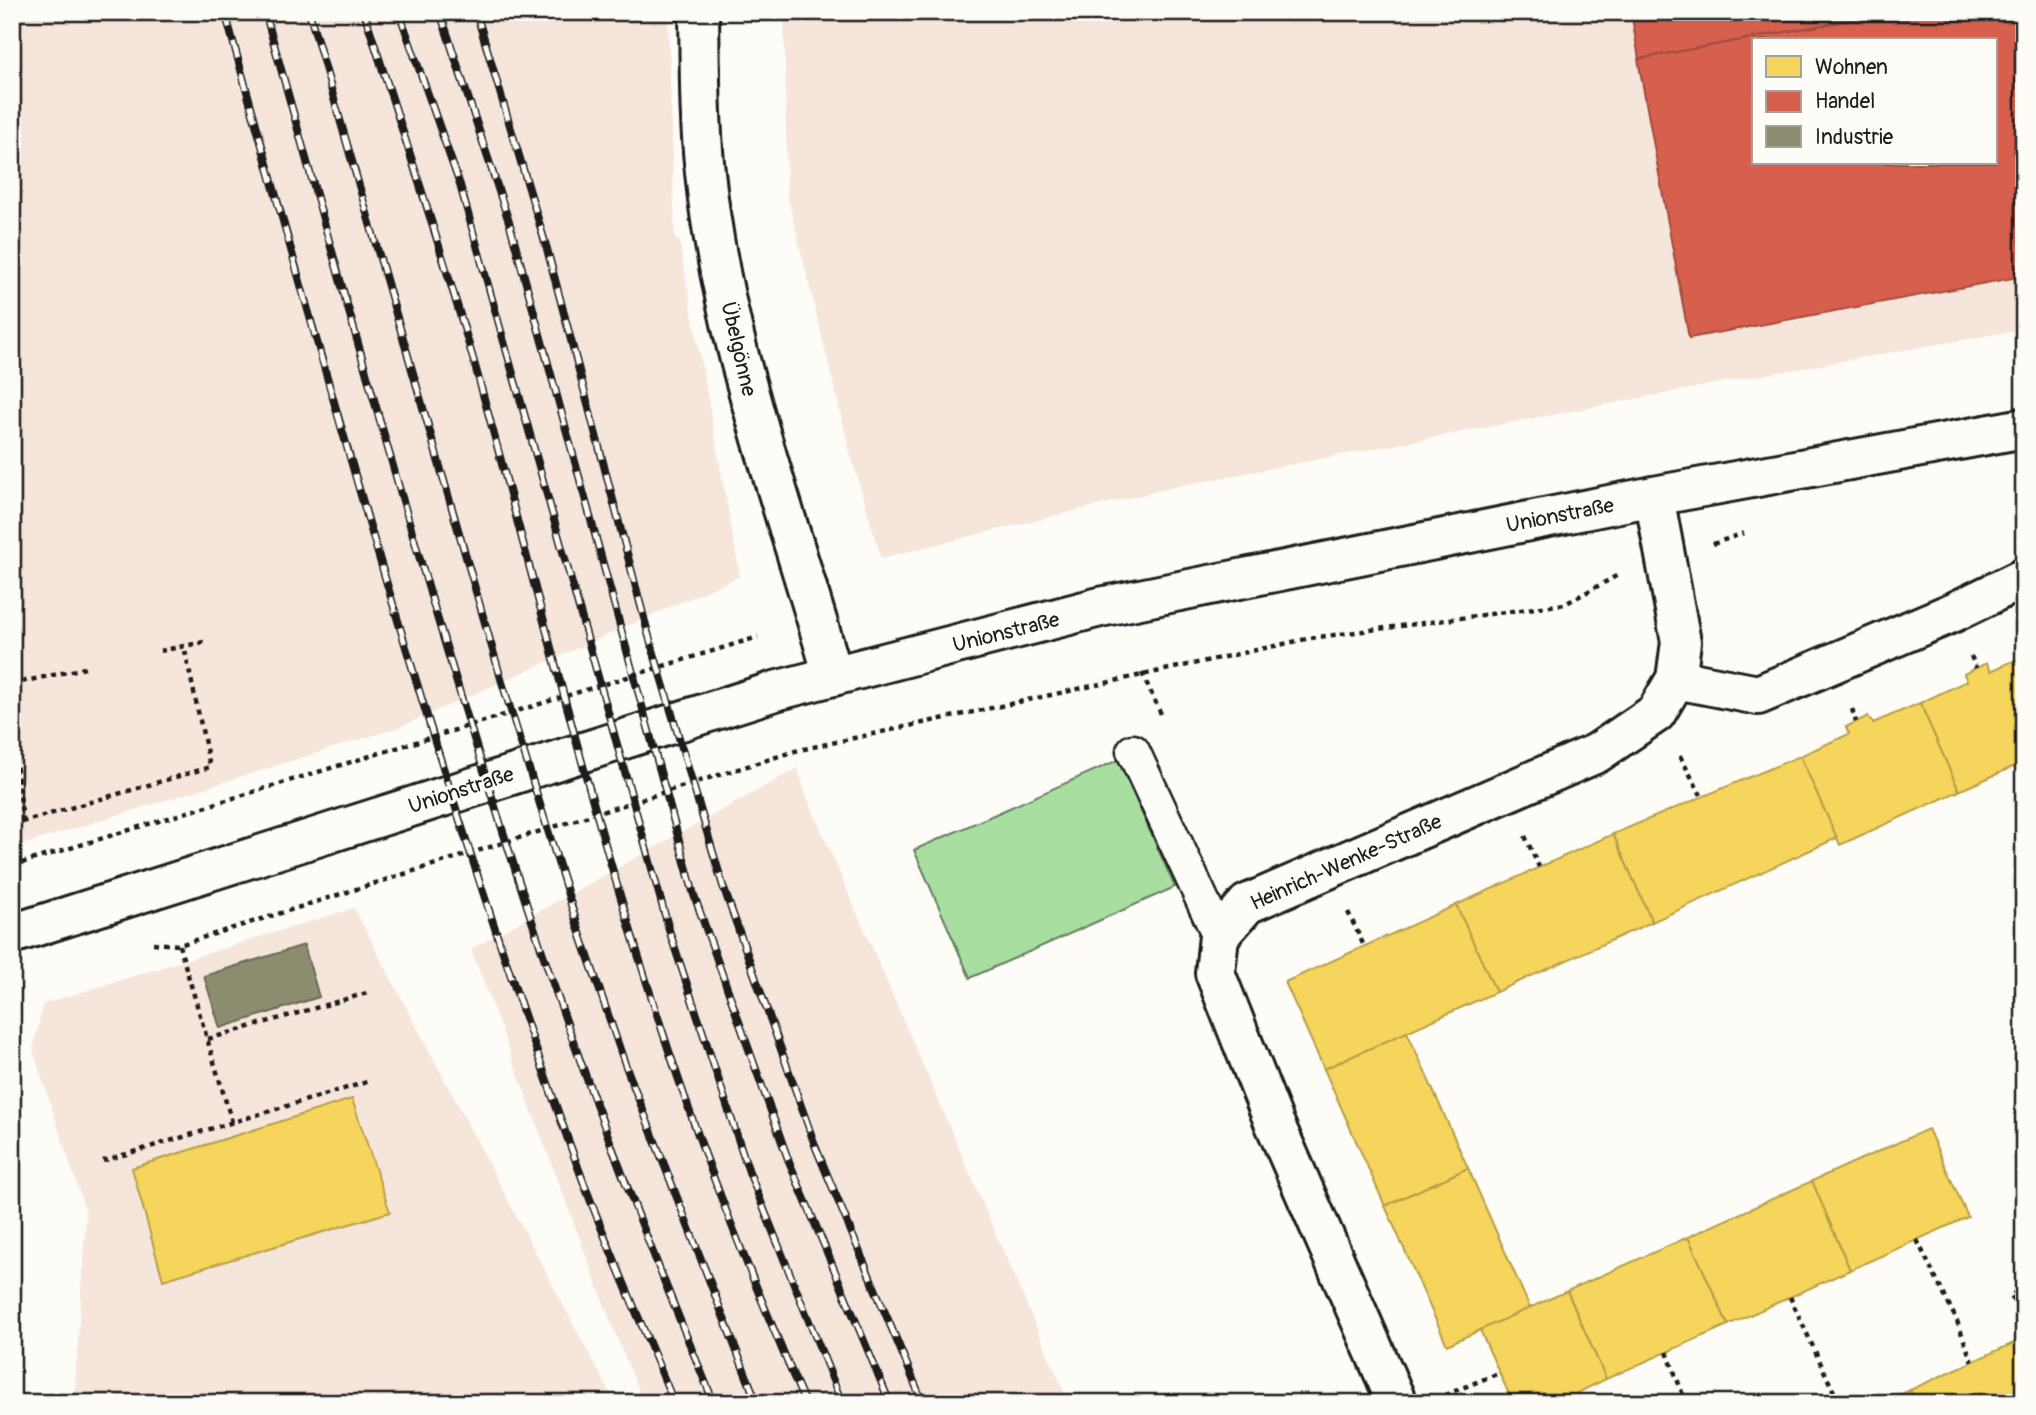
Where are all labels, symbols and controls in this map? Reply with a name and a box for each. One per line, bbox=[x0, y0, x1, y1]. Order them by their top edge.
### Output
legend bbox=[1752, 38, 1997, 164]
text: Wohnen bbox=[1815, 54, 1888, 81]
text: Handel bbox=[1815, 88, 1875, 115]
text: Industrie bbox=[1815, 124, 1894, 151]
street label: Übelgönne bbox=[715, 299, 763, 400]
street label: Unionstraße bbox=[1504, 492, 1617, 539]
street label: Unionstraße bbox=[950, 606, 1063, 659]
street label: Unionstraße bbox=[405, 761, 518, 820]
street label: Heinrich-Wenke-Straße bbox=[1246, 808, 1447, 917]

